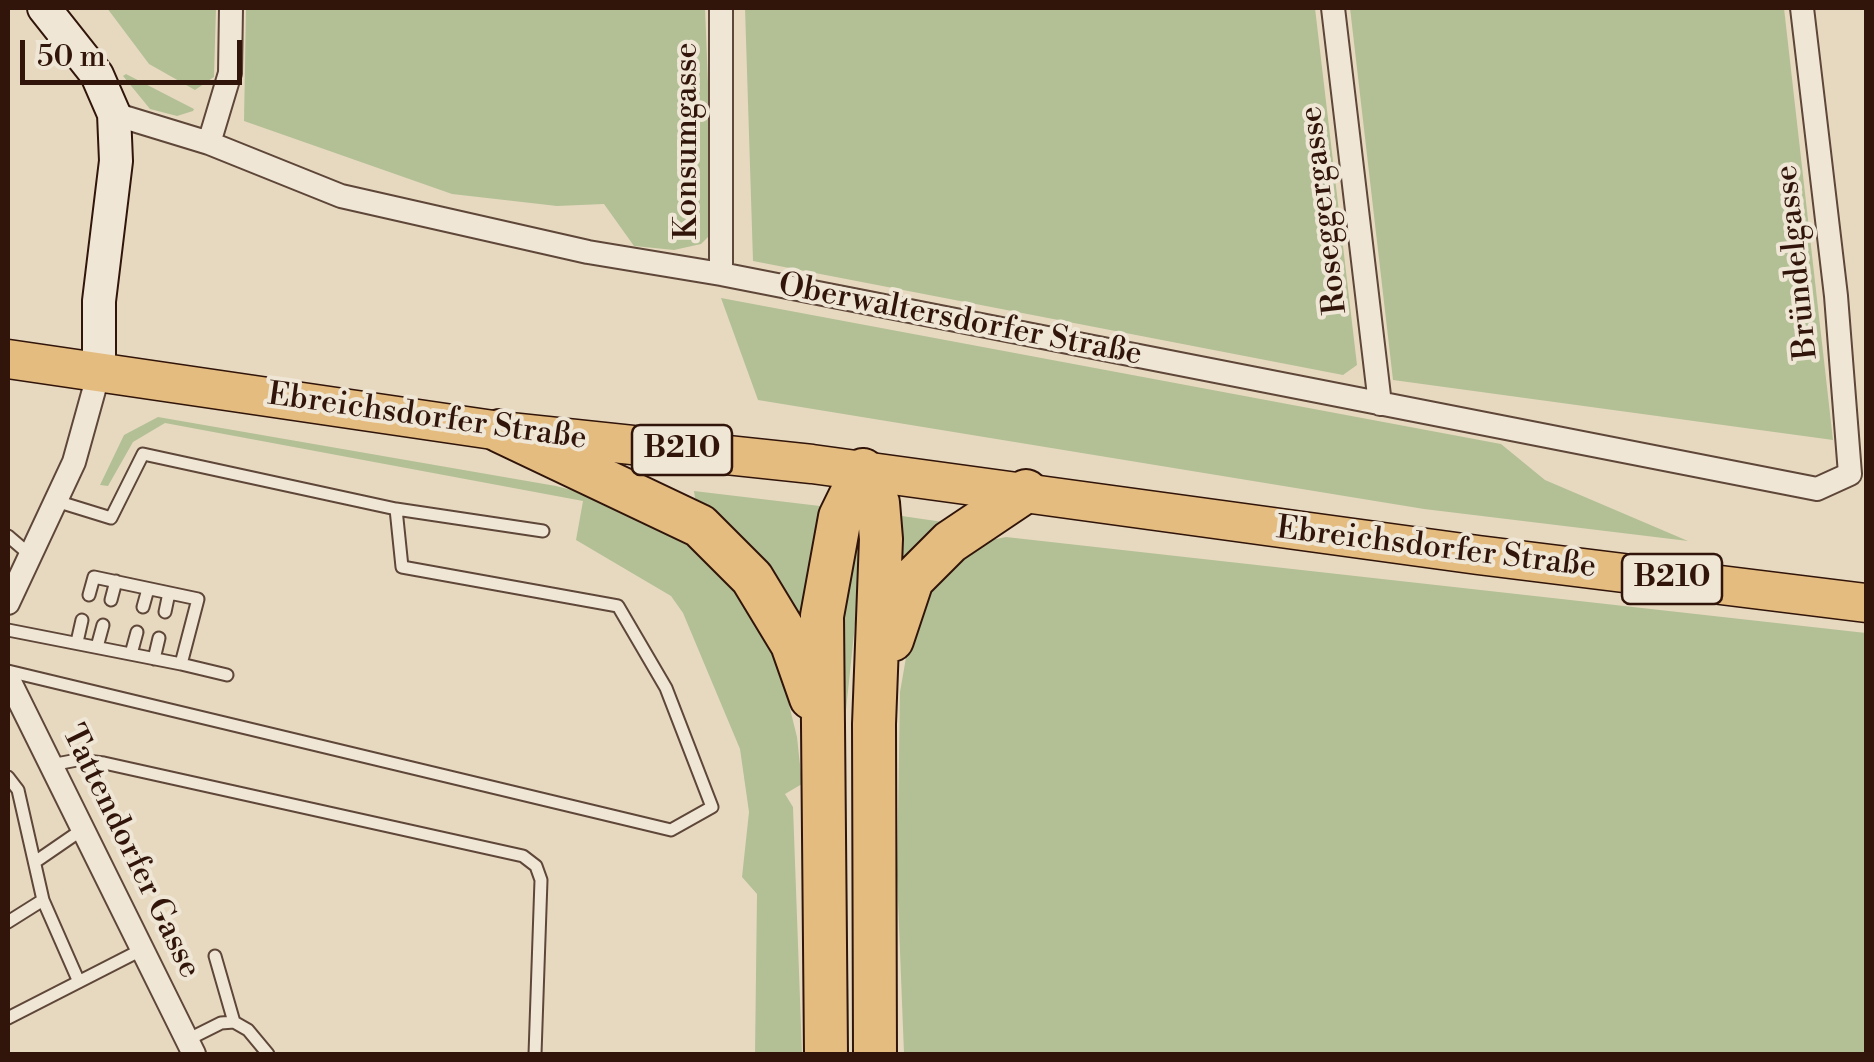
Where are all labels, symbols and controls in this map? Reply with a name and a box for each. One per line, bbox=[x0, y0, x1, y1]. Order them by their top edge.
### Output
scale bar bbox=[25, 20, 248, 82]
text: 50 m bbox=[37, 38, 106, 76]
street label: Konsumgasse bbox=[669, 42, 707, 240]
street label: Roseggergasse bbox=[1293, 104, 1357, 316]
street label: Bründelgasse bbox=[1769, 163, 1827, 361]
street label: Oberwaltersdorfer Straße bbox=[775, 267, 1145, 375]
street label: Ebreichsdorfer Straße bbox=[265, 377, 589, 459]
road number: B210 bbox=[632, 425, 732, 475]
street label: Ebreichsdorfer Straße bbox=[1274, 510, 1598, 588]
road number: B210 bbox=[1622, 554, 1722, 604]
street label: Tattendorfer Gasse bbox=[52, 719, 208, 985]

